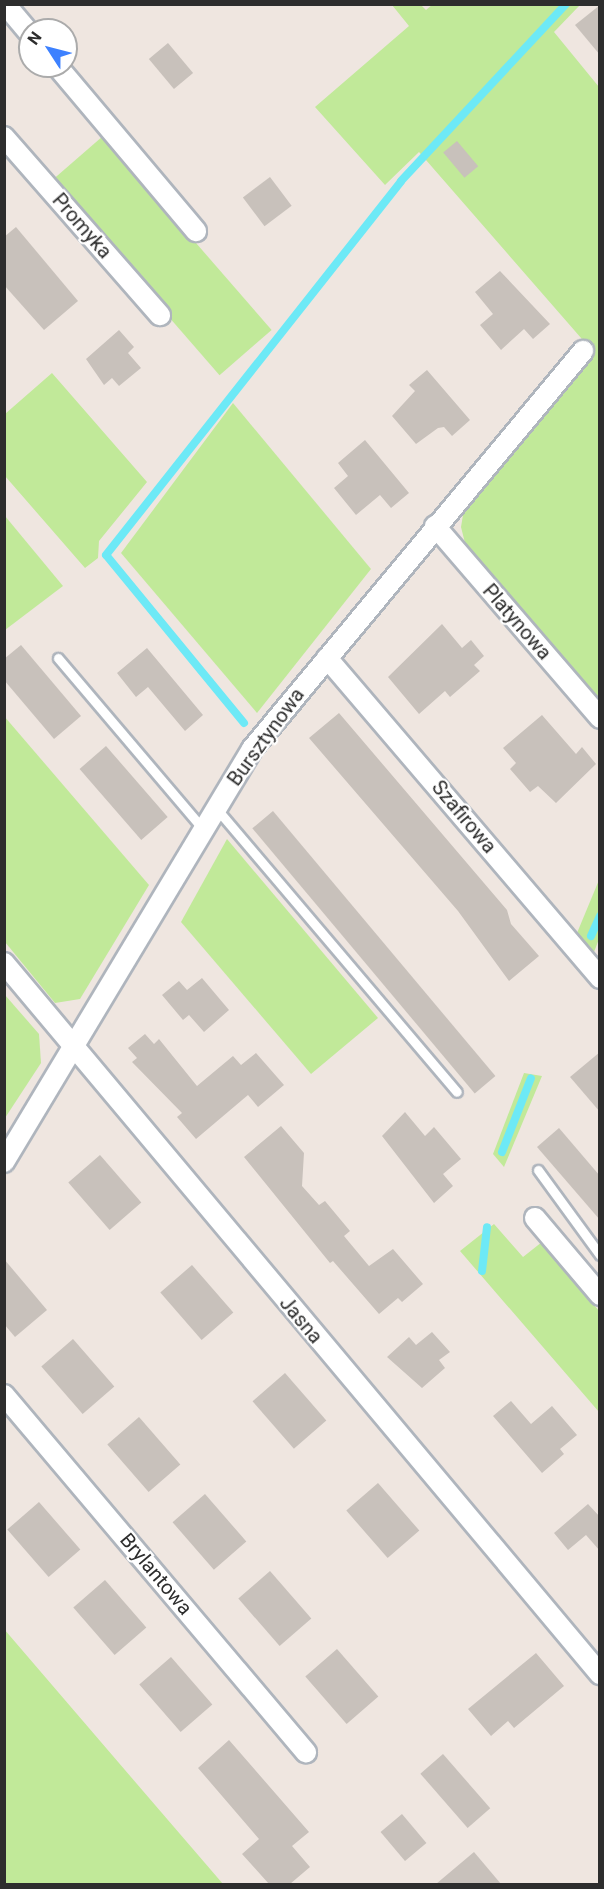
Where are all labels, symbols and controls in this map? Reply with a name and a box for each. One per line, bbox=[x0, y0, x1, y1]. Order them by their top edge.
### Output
north arrow bbox=[18, 18, 78, 78]
text: N bbox=[24, 28, 46, 48]
street label: Promyka bbox=[47, 188, 117, 264]
street label: Platynowa bbox=[478, 579, 556, 665]
street label: Bursztynowa bbox=[223, 683, 309, 791]
street label: Szafirowa bbox=[427, 776, 501, 858]
street label: Jasna bbox=[274, 1292, 328, 1348]
street label: Brylantowa bbox=[115, 1528, 197, 1620]

